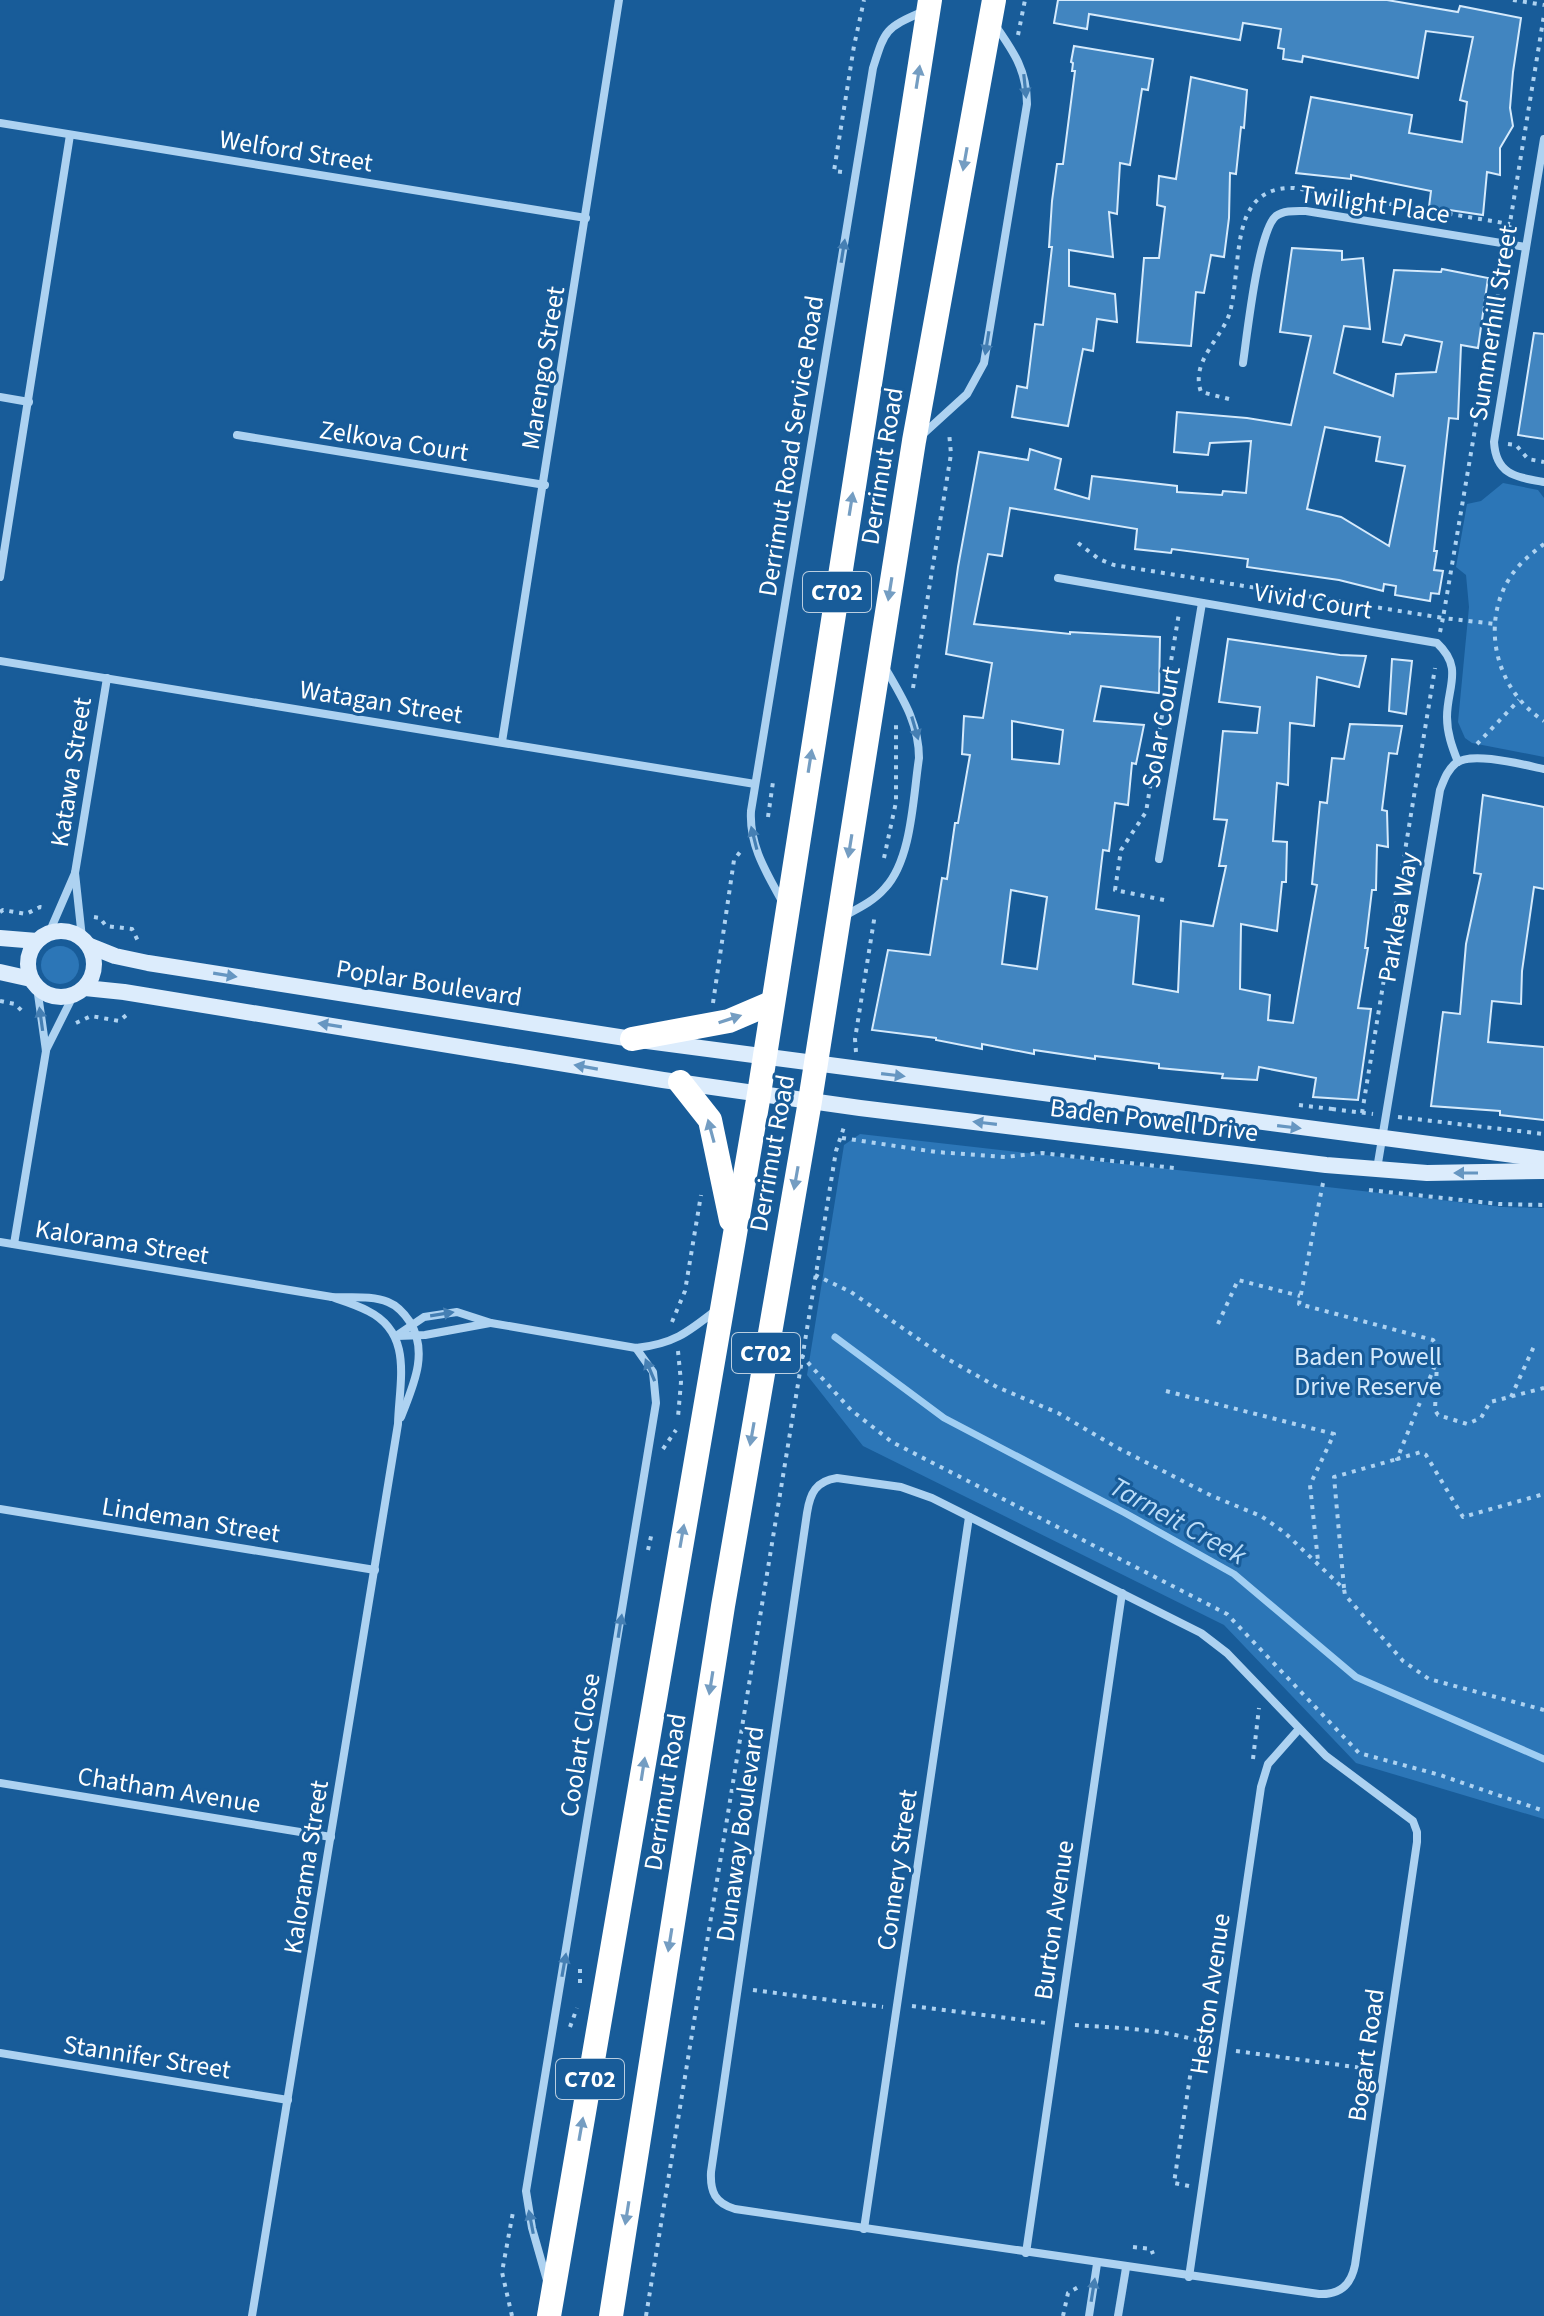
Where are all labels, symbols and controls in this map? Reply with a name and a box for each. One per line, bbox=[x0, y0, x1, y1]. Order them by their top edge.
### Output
one-way arrow bbox=[912, 64, 925, 89]
one-way arrow bbox=[1019, 74, 1032, 99]
street label: Welford Street bbox=[217, 121, 376, 181]
one-way arrow bbox=[958, 147, 970, 172]
street label: Twilight Place bbox=[1298, 175, 1452, 233]
street label: Summerhill Street bbox=[1459, 223, 1527, 423]
one-way arrow bbox=[837, 238, 850, 263]
street label: Marengo Street bbox=[512, 283, 574, 452]
street label: Derrimut Road Service Road bbox=[749, 293, 833, 599]
one-way arrow bbox=[980, 330, 993, 355]
street label: Derrimut Road bbox=[851, 385, 913, 547]
street label: Zelkova Court bbox=[317, 411, 471, 471]
one-way arrow bbox=[845, 491, 858, 516]
road number: C702 bbox=[803, 572, 871, 612]
street label: Vivid Court bbox=[1251, 573, 1375, 629]
one-way arrow bbox=[884, 577, 896, 602]
street label: Solar Court bbox=[1132, 663, 1190, 791]
street label: Watagan Street bbox=[297, 671, 465, 733]
street label: Katawa Street bbox=[41, 694, 101, 849]
one-way arrow bbox=[909, 716, 922, 740]
one-way arrow bbox=[804, 748, 817, 773]
one-way arrow bbox=[747, 826, 760, 851]
one-way arrow bbox=[843, 834, 856, 859]
street label: Parklea Way bbox=[1368, 849, 1428, 985]
street label: Poplar Boulevard bbox=[333, 950, 525, 1016]
one-way arrow bbox=[213, 969, 238, 982]
one-way arrow bbox=[34, 1006, 47, 1031]
one-way arrow bbox=[718, 1013, 742, 1025]
one-way arrow bbox=[317, 1018, 342, 1031]
one-way arrow bbox=[573, 1061, 598, 1073]
one-way arrow bbox=[880, 1069, 905, 1082]
street label: Derrimut Road bbox=[740, 1072, 804, 1234]
street label: Baden Powell Drive bbox=[1048, 1089, 1260, 1151]
one-way arrow bbox=[972, 1117, 997, 1130]
one-way arrow bbox=[705, 1119, 717, 1144]
one-way arrow bbox=[1277, 1121, 1302, 1134]
one-way arrow bbox=[790, 1166, 802, 1191]
one-way arrow bbox=[1453, 1167, 1478, 1179]
street label: Kalorama Street bbox=[32, 1210, 212, 1274]
one-way arrow bbox=[429, 1307, 454, 1320]
road number: C702 bbox=[732, 1333, 800, 1373]
park label: Baden Powell Drive Reserve bbox=[1294, 1338, 1442, 1405]
one-way arrow bbox=[644, 1359, 657, 1382]
one-way arrow bbox=[746, 1422, 758, 1447]
water label: Tarneit Creek bbox=[1102, 1467, 1254, 1575]
street label: Lindeman Street bbox=[99, 1488, 283, 1552]
one-way arrow bbox=[677, 1523, 689, 1548]
one-way arrow bbox=[614, 1613, 627, 1638]
street label: Coolart Close bbox=[550, 1670, 610, 1820]
one-way arrow bbox=[704, 1671, 716, 1696]
street label: Derrimut Road bbox=[634, 1711, 696, 1873]
street label: Dunaway Boulevard bbox=[707, 1724, 773, 1944]
one-way arrow bbox=[637, 1756, 649, 1781]
street label: Chatham Avenue bbox=[75, 1757, 263, 1823]
street label: Kalorama Street bbox=[274, 1777, 338, 1957]
street label: Connery Street bbox=[867, 1787, 927, 1953]
street label: Burton Avenue bbox=[1025, 1838, 1083, 2002]
street label: Heston Avenue bbox=[1180, 1911, 1240, 2077]
one-way arrow bbox=[663, 1927, 676, 1952]
one-way arrow bbox=[558, 1953, 571, 1978]
street label: Bogart Road bbox=[1338, 1986, 1394, 2124]
street label: Stannifer Street bbox=[61, 2026, 234, 2089]
road number: C702 bbox=[556, 2059, 624, 2099]
one-way arrow bbox=[575, 2116, 588, 2141]
one-way arrow bbox=[620, 2200, 633, 2225]
one-way arrow bbox=[525, 2209, 537, 2234]
one-way arrow bbox=[1087, 2277, 1100, 2302]

